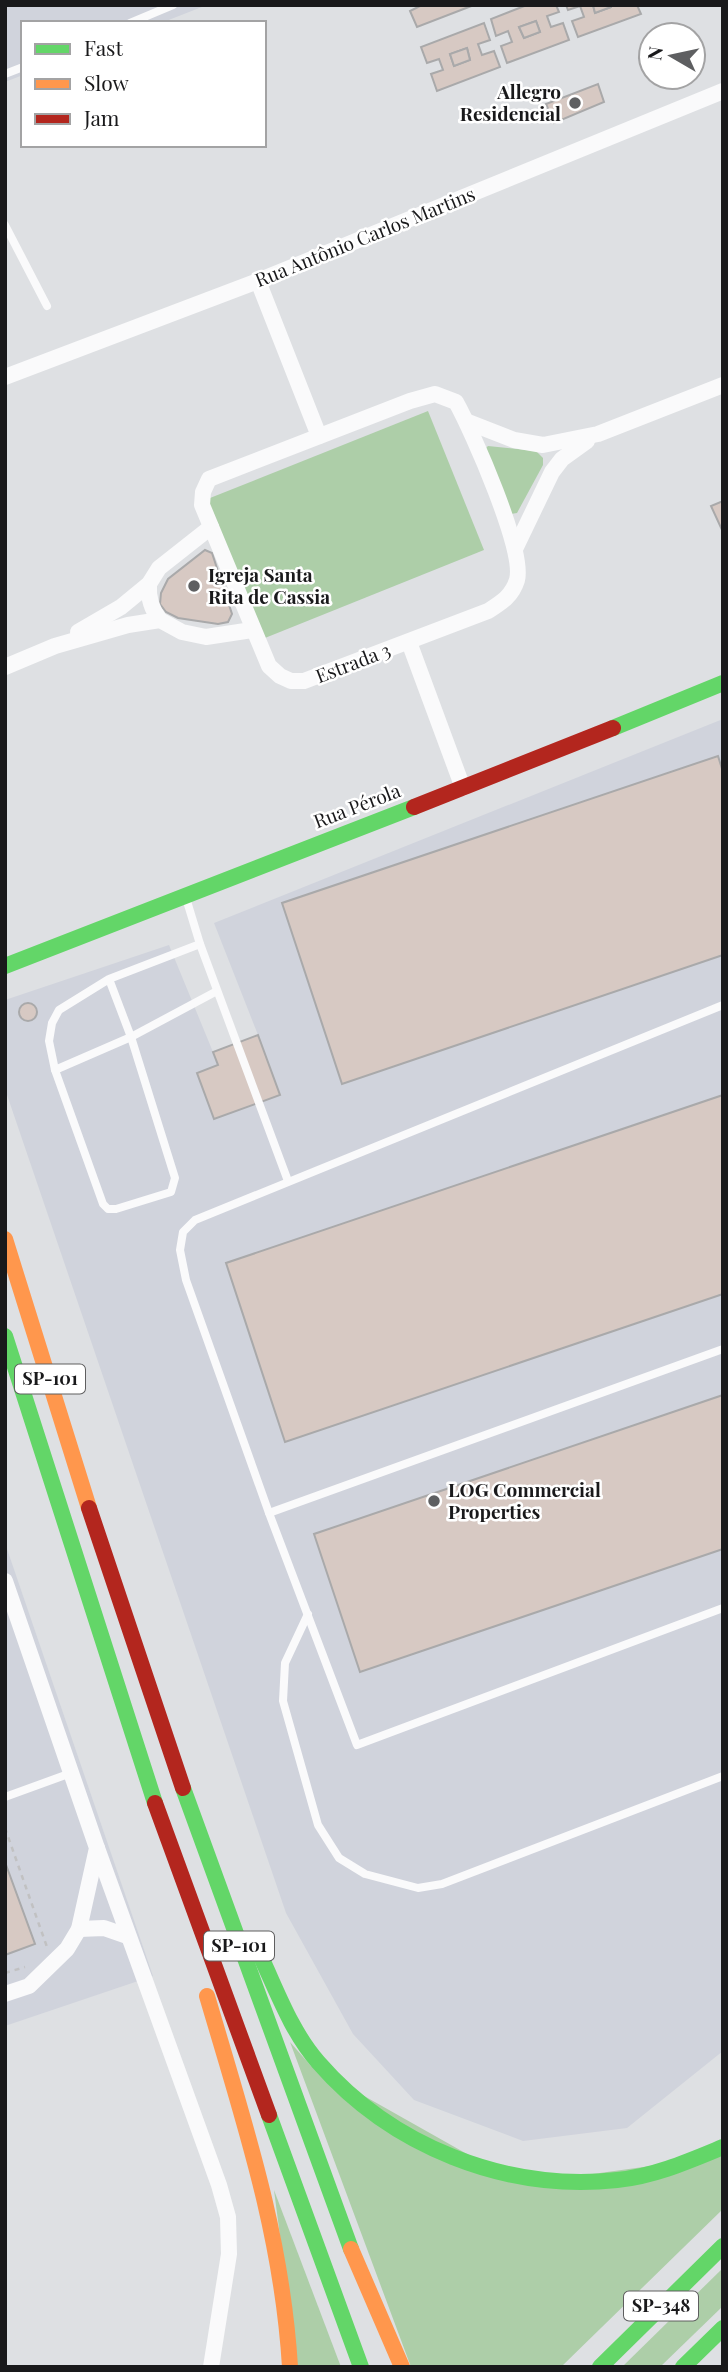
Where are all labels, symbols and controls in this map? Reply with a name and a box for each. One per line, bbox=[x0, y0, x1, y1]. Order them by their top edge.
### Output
legend bbox=[21, 21, 266, 147]
north arrow bbox=[637, 21, 707, 91]
text: Fast bbox=[84, 33, 123, 61]
text: N bbox=[640, 44, 668, 62]
text: Slow bbox=[84, 68, 129, 96]
place label: Allegro Residencial bbox=[460, 78, 561, 126]
marker: Allegro Residencial bbox=[567, 95, 583, 111]
text: Jam bbox=[83, 103, 120, 131]
street label: Rua Antônio Carlos Martins bbox=[251, 180, 479, 292]
place label: Igreja Santa Rita de Cassia bbox=[208, 561, 330, 609]
marker: Igreja Santa Rita de Cassia bbox=[186, 578, 202, 594]
street label: Estrada 3 bbox=[311, 636, 394, 688]
street label: Rua Pérola bbox=[309, 776, 404, 834]
road number: SP-101 bbox=[15, 1364, 85, 1394]
place label: LOG Commercial Properties bbox=[448, 1476, 601, 1524]
marker: LOG Commercial Properties bbox=[426, 1493, 442, 1509]
road number: SP-101 bbox=[204, 1932, 274, 1960]
road number: SP-348 bbox=[624, 2292, 698, 2320]

